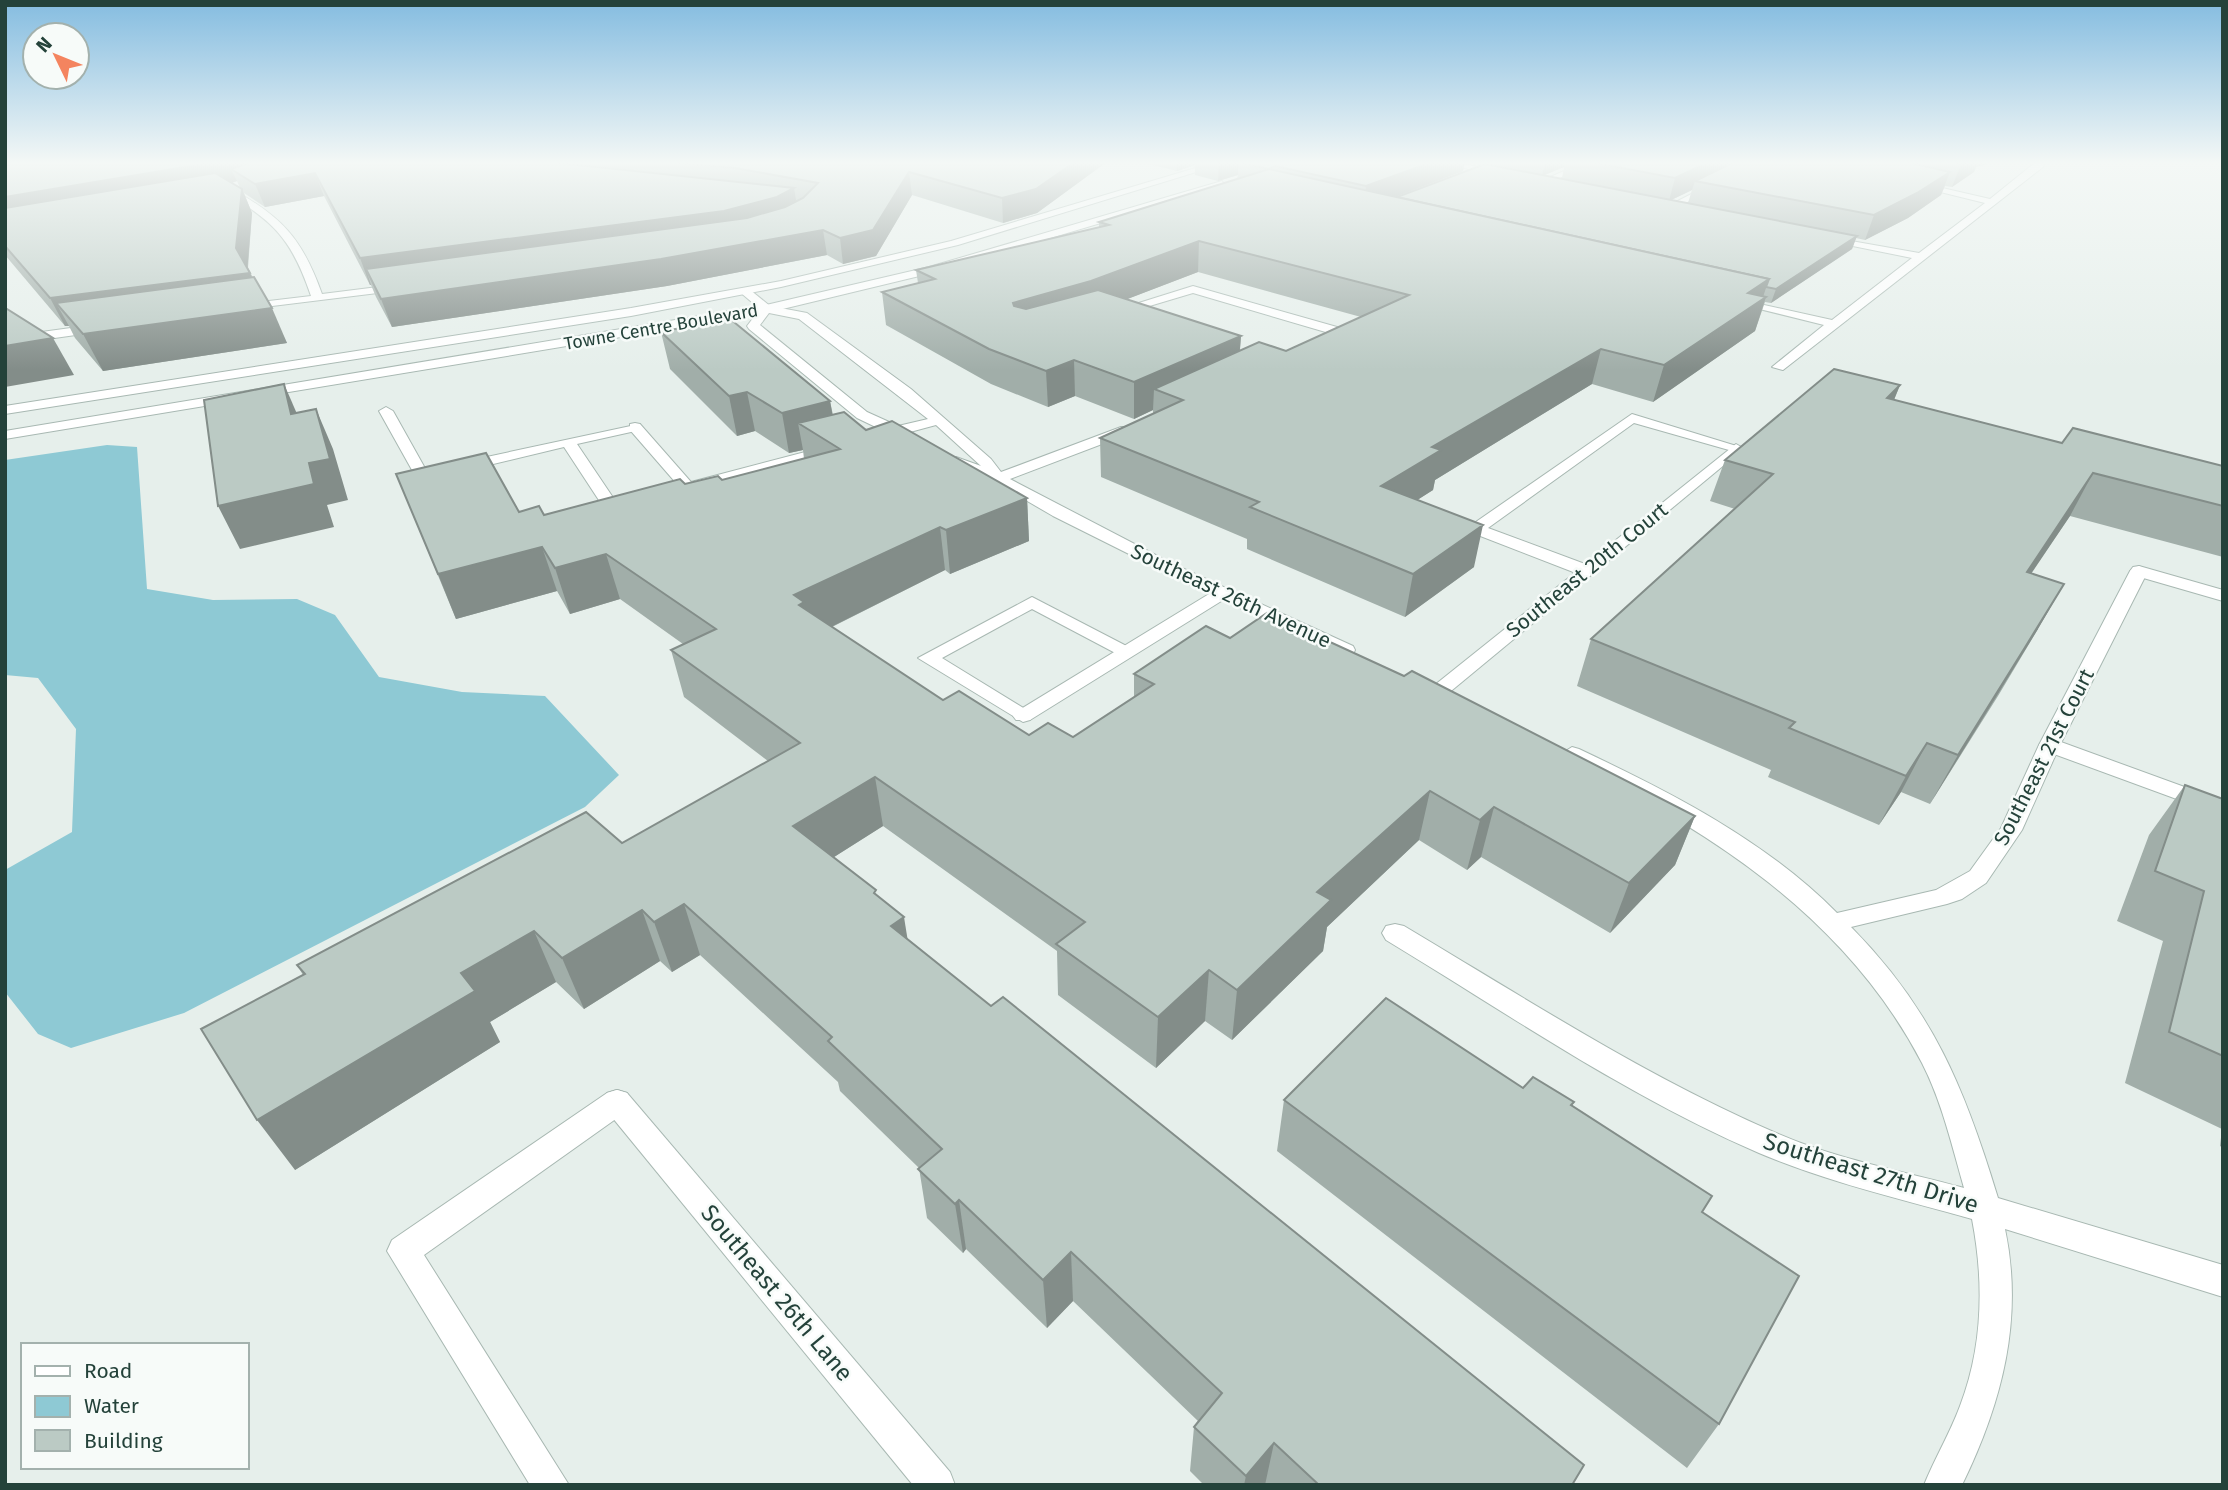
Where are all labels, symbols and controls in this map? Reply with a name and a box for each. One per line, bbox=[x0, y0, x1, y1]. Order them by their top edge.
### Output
north arrow bbox=[21, 21, 91, 91]
text: N bbox=[31, 32, 57, 57]
street label: Towne Centre Boulevard bbox=[562, 299, 760, 355]
street label: Southeast 20th Court bbox=[1501, 497, 1673, 643]
street label: Southeast 26th Avenue bbox=[1127, 538, 1335, 654]
street label: Southeast 21st Court bbox=[1988, 664, 2100, 850]
street label: Southeast 27th Drive bbox=[1760, 1127, 1982, 1219]
street label: Southeast 26th Lane bbox=[695, 1199, 859, 1387]
legend bbox=[21, 1343, 248, 1469]
text: Road bbox=[84, 1358, 132, 1384]
text: Water bbox=[84, 1393, 139, 1419]
text: Building bbox=[84, 1428, 163, 1454]

